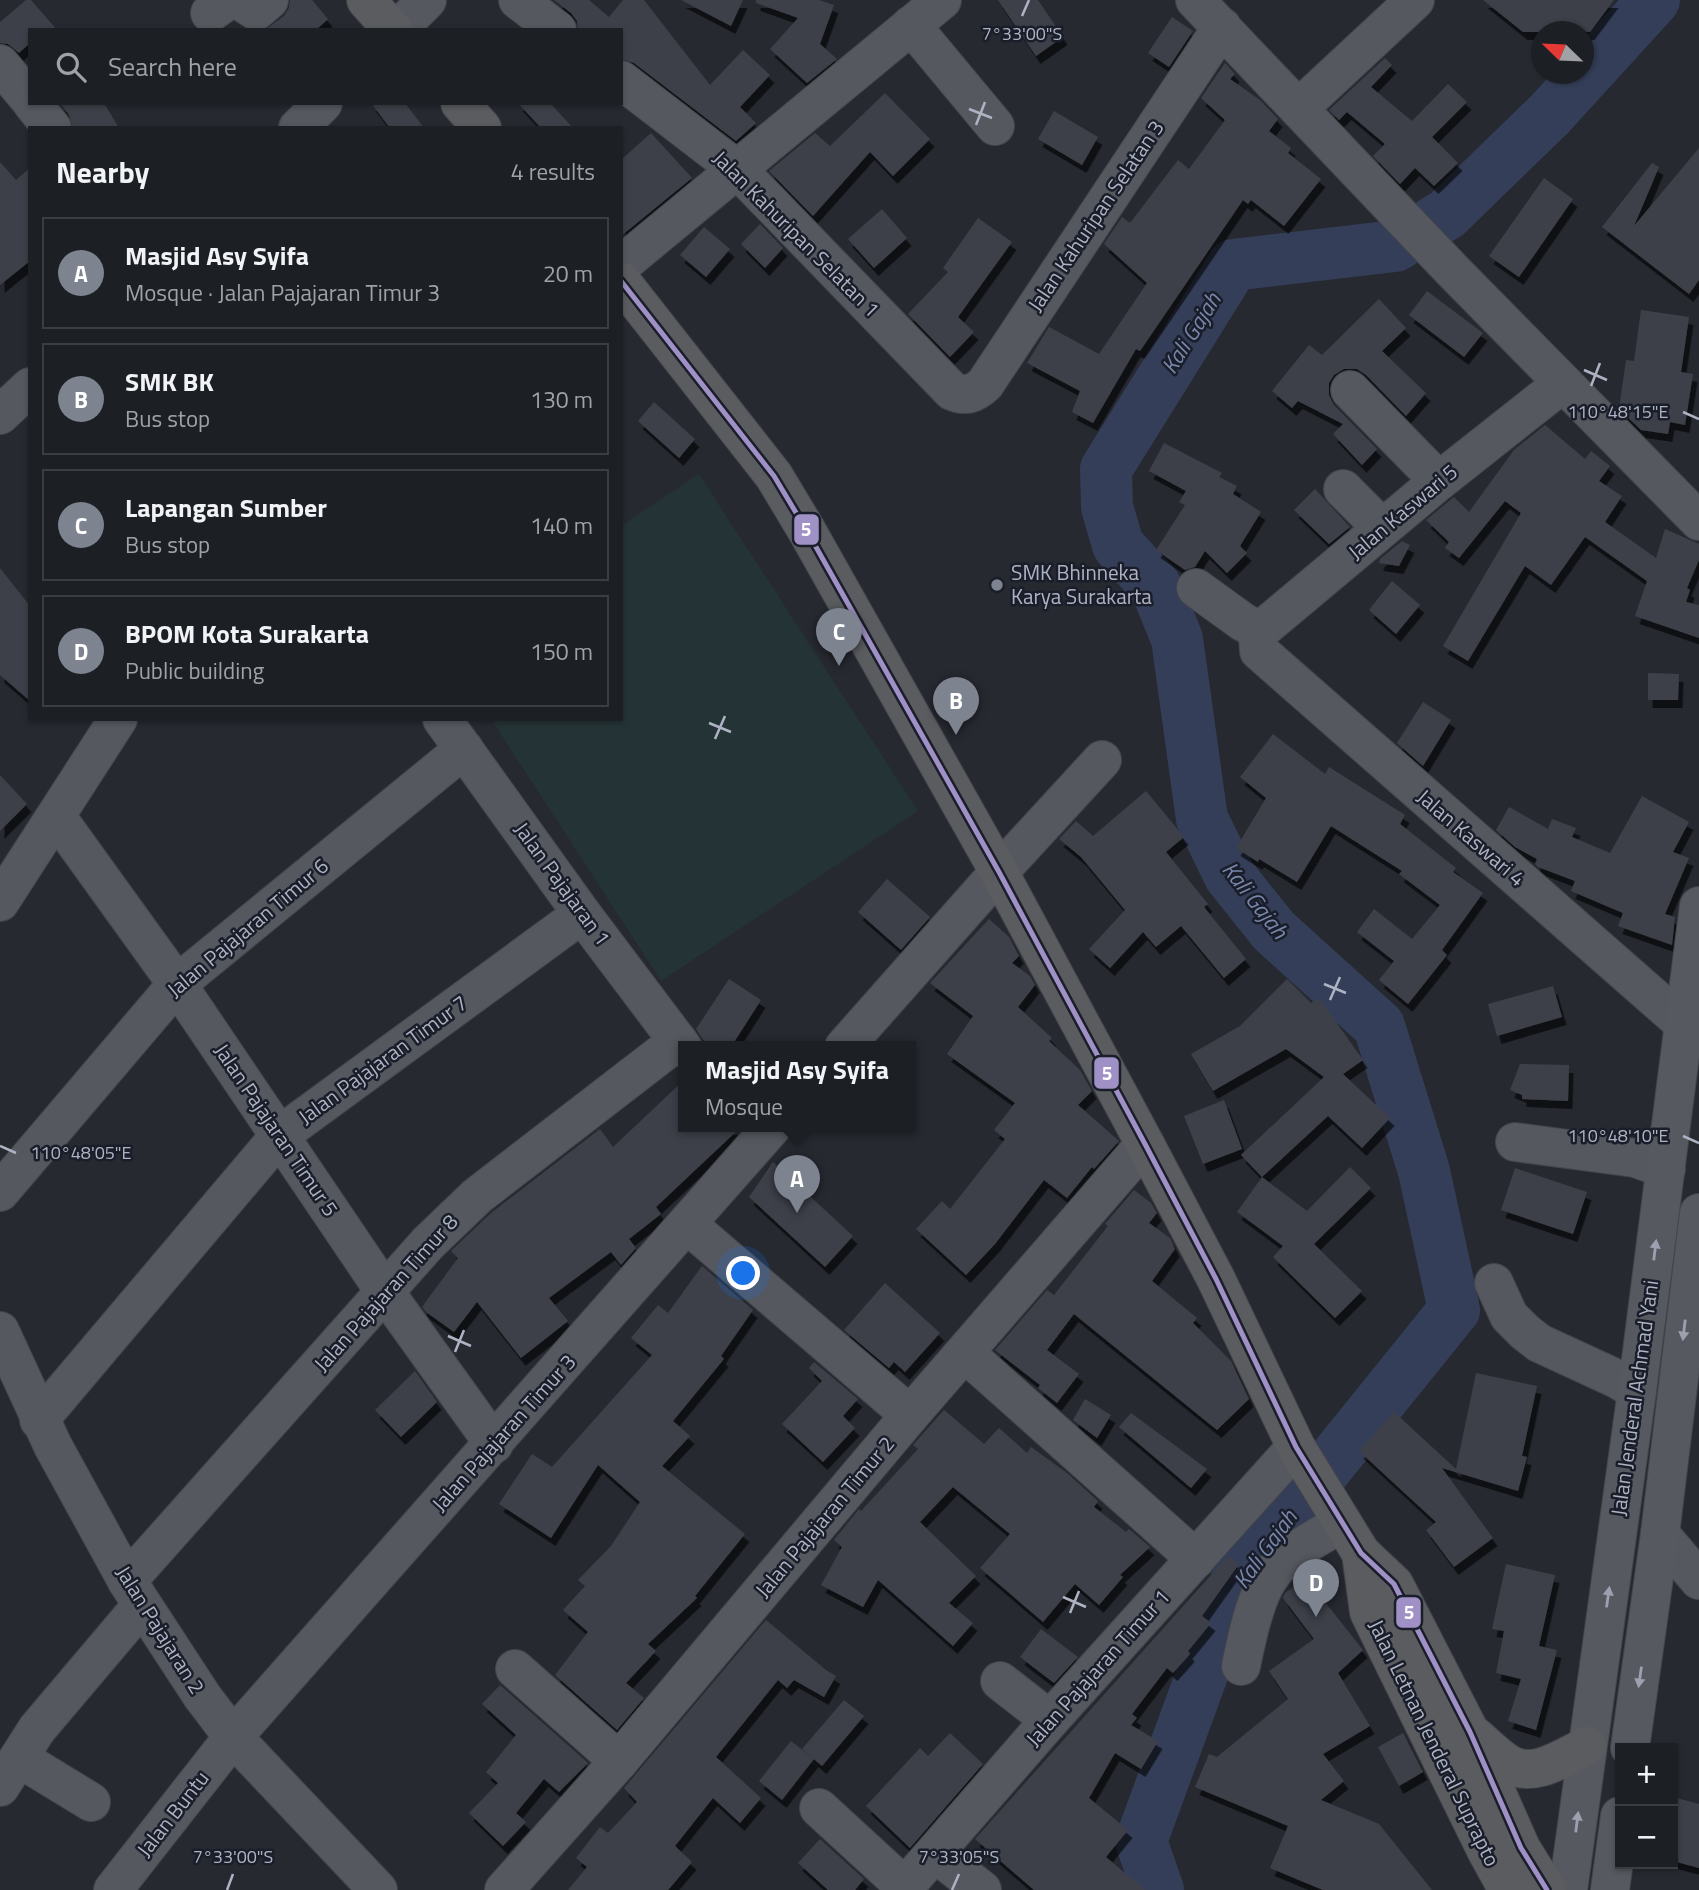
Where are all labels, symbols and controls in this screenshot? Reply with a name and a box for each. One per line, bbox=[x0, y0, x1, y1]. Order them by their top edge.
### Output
text: 7°33'00"S bbox=[982, 20, 1062, 47]
north arrow bbox=[1531, 21, 1594, 84]
search box bbox=[28, 28, 623, 105]
text: Search here bbox=[108, 47, 237, 86]
icon: search bbox=[52, 48, 90, 86]
street label: Jalan Kahuripan Selatan 3 bbox=[1019, 113, 1171, 318]
street label: Jalan Kahuripan Selatan 1 bbox=[706, 142, 888, 324]
text: Nearby bbox=[56, 149, 149, 195]
text: 4 results bbox=[511, 154, 595, 189]
text: Masjid Asy Syifa bbox=[125, 236, 309, 275]
text: A bbox=[74, 256, 88, 291]
text: 20 m bbox=[543, 256, 593, 291]
text: Mosque · Jalan Pajajaran Timur 3 bbox=[125, 275, 440, 310]
water label: Kali Gajah bbox=[1152, 285, 1230, 380]
text: SMK BK bbox=[125, 362, 214, 401]
text: B bbox=[74, 382, 88, 417]
text: 130 m bbox=[530, 382, 593, 417]
text: 110°48'15"E bbox=[1567, 398, 1669, 425]
text: Bus stop bbox=[125, 401, 210, 436]
street label: Jalan Kaswari 5 bbox=[1340, 456, 1464, 567]
text: Lapangan Sumber bbox=[125, 488, 327, 527]
text: C bbox=[75, 508, 87, 543]
text: 140 m bbox=[530, 508, 593, 543]
line badge: 5 bbox=[793, 513, 820, 546]
text: 5 bbox=[801, 514, 811, 543]
text: Bus stop bbox=[125, 527, 210, 562]
place label: SMK Bhinneka Karya Surakarta bbox=[1011, 556, 1152, 612]
marker: SMK Bhinneka Karya Surakarta bbox=[989, 577, 1005, 593]
pin: C bbox=[816, 608, 862, 666]
text: BPOM Kota Surakarta bbox=[125, 614, 369, 653]
text: D bbox=[74, 634, 88, 669]
text: 150 m bbox=[530, 634, 593, 669]
text: Public building bbox=[125, 653, 264, 688]
pin: B bbox=[933, 677, 979, 735]
street label: Jalan Kaswari 4 bbox=[1410, 781, 1533, 894]
street label: Jalan Pajajaran 1 bbox=[507, 815, 619, 952]
street label: Jalan Pajajaran Timur 6 bbox=[159, 850, 335, 1005]
water label: Kali Gajah bbox=[1214, 853, 1297, 946]
street label: Jalan Pajajaran Timur 7 bbox=[291, 987, 474, 1132]
street label: Jalan Pajajaran Timur 5 bbox=[207, 1036, 347, 1222]
popup bbox=[678, 1041, 916, 1132]
text: Masjid Asy Syifa bbox=[705, 1050, 889, 1089]
line badge: 5 bbox=[1093, 1056, 1120, 1090]
text: 5 bbox=[1102, 1058, 1112, 1087]
text: Mosque bbox=[705, 1089, 783, 1124]
text: 110°48'10"E bbox=[1567, 1122, 1669, 1149]
text: 110°48'05"E bbox=[30, 1139, 132, 1166]
pin: A bbox=[774, 1155, 820, 1213]
street label: Jalan Pajajaran Timur 8 bbox=[306, 1206, 465, 1378]
one-way arrow bbox=[1650, 1239, 1661, 1261]
your location bbox=[726, 1256, 760, 1290]
street label: Jalan Jenderal Achmad Yani bbox=[1602, 1278, 1666, 1518]
one-way arrow bbox=[1679, 1319, 1690, 1341]
street label: Jalan Pajajaran Timur 3 bbox=[424, 1346, 583, 1518]
street label: Jalan Pajajaran Timur 2 bbox=[747, 1428, 902, 1604]
water label: Kali Gajah bbox=[1224, 1502, 1306, 1595]
street label: Jalan Pajajaran 2 bbox=[108, 1559, 213, 1700]
pin: D bbox=[1293, 1559, 1339, 1617]
street label: Jalan Pajajaran Timur 1 bbox=[1018, 1581, 1177, 1753]
one-way arrow bbox=[1602, 1586, 1613, 1608]
line badge: 5 bbox=[1395, 1596, 1422, 1629]
text: 5 bbox=[1404, 1597, 1414, 1626]
street label: Jalan Letnan Jenderal Suprapto bbox=[1361, 1614, 1509, 1871]
one-way arrow bbox=[1634, 1666, 1645, 1688]
map controls bbox=[1615, 1743, 1678, 1869]
button: + bbox=[1615, 1743, 1678, 1806]
street label: Jalan Buntu bbox=[128, 1763, 216, 1863]
button: − bbox=[1615, 1806, 1678, 1869]
one-way arrow bbox=[1571, 1811, 1582, 1833]
text: 7°33'00"S bbox=[193, 1843, 273, 1870]
text: 7°33'05"S bbox=[919, 1843, 999, 1870]

